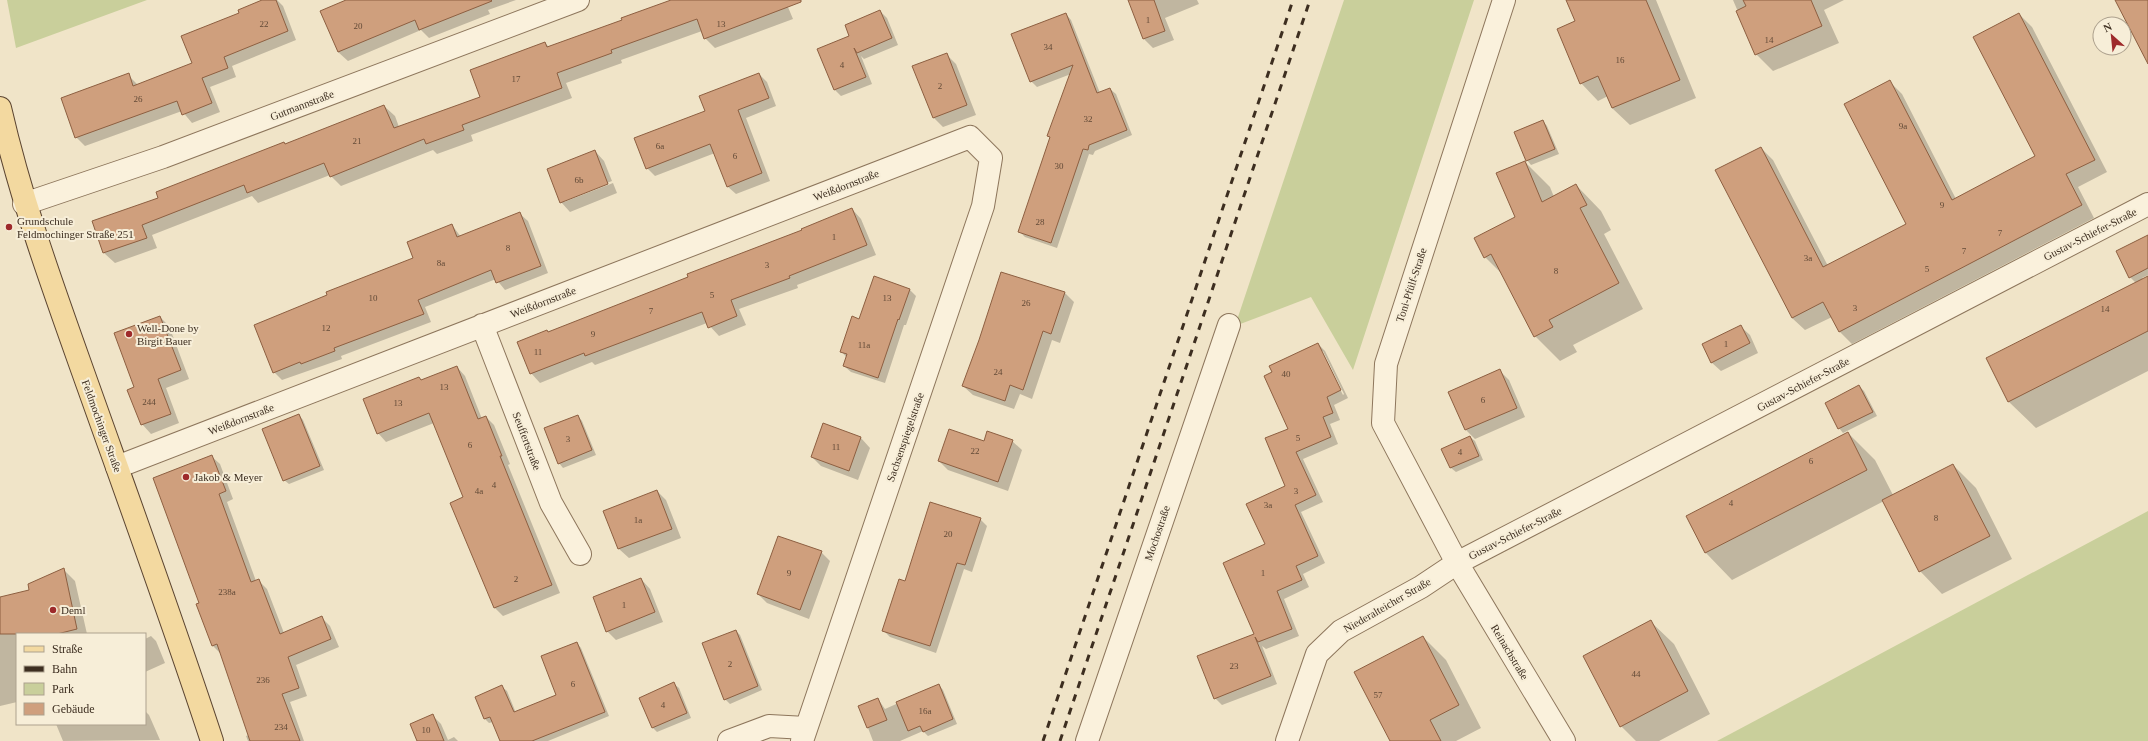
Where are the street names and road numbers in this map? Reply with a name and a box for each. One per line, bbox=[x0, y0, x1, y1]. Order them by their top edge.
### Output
street label: Gutmannstraße bbox=[268, 87, 336, 123]
street label: Weißdornstraße bbox=[811, 167, 881, 203]
street label: Gustav-Schiefer-Straße bbox=[2041, 205, 2139, 263]
street label: Toni-Pfülf-Straße bbox=[1393, 246, 1429, 324]
street label: Weißdornstraße bbox=[508, 284, 578, 320]
street label: Gustav-Schiefer-Straße bbox=[1755, 354, 1851, 413]
street label: Feldmochinger Straße bbox=[80, 378, 124, 474]
street label: Sachsenspiegelstraße bbox=[884, 391, 926, 483]
street label: Weißdornstraße bbox=[206, 401, 276, 437]
street label: Seuffertstraße bbox=[510, 410, 544, 472]
street label: Mochostraße bbox=[1142, 504, 1172, 562]
street label: Gustav-Schiefer-Straße bbox=[1466, 504, 1564, 562]
street label: Niederalteicher Straße bbox=[1341, 575, 1433, 635]
street label: Reinachstraße bbox=[1489, 622, 1531, 682]

